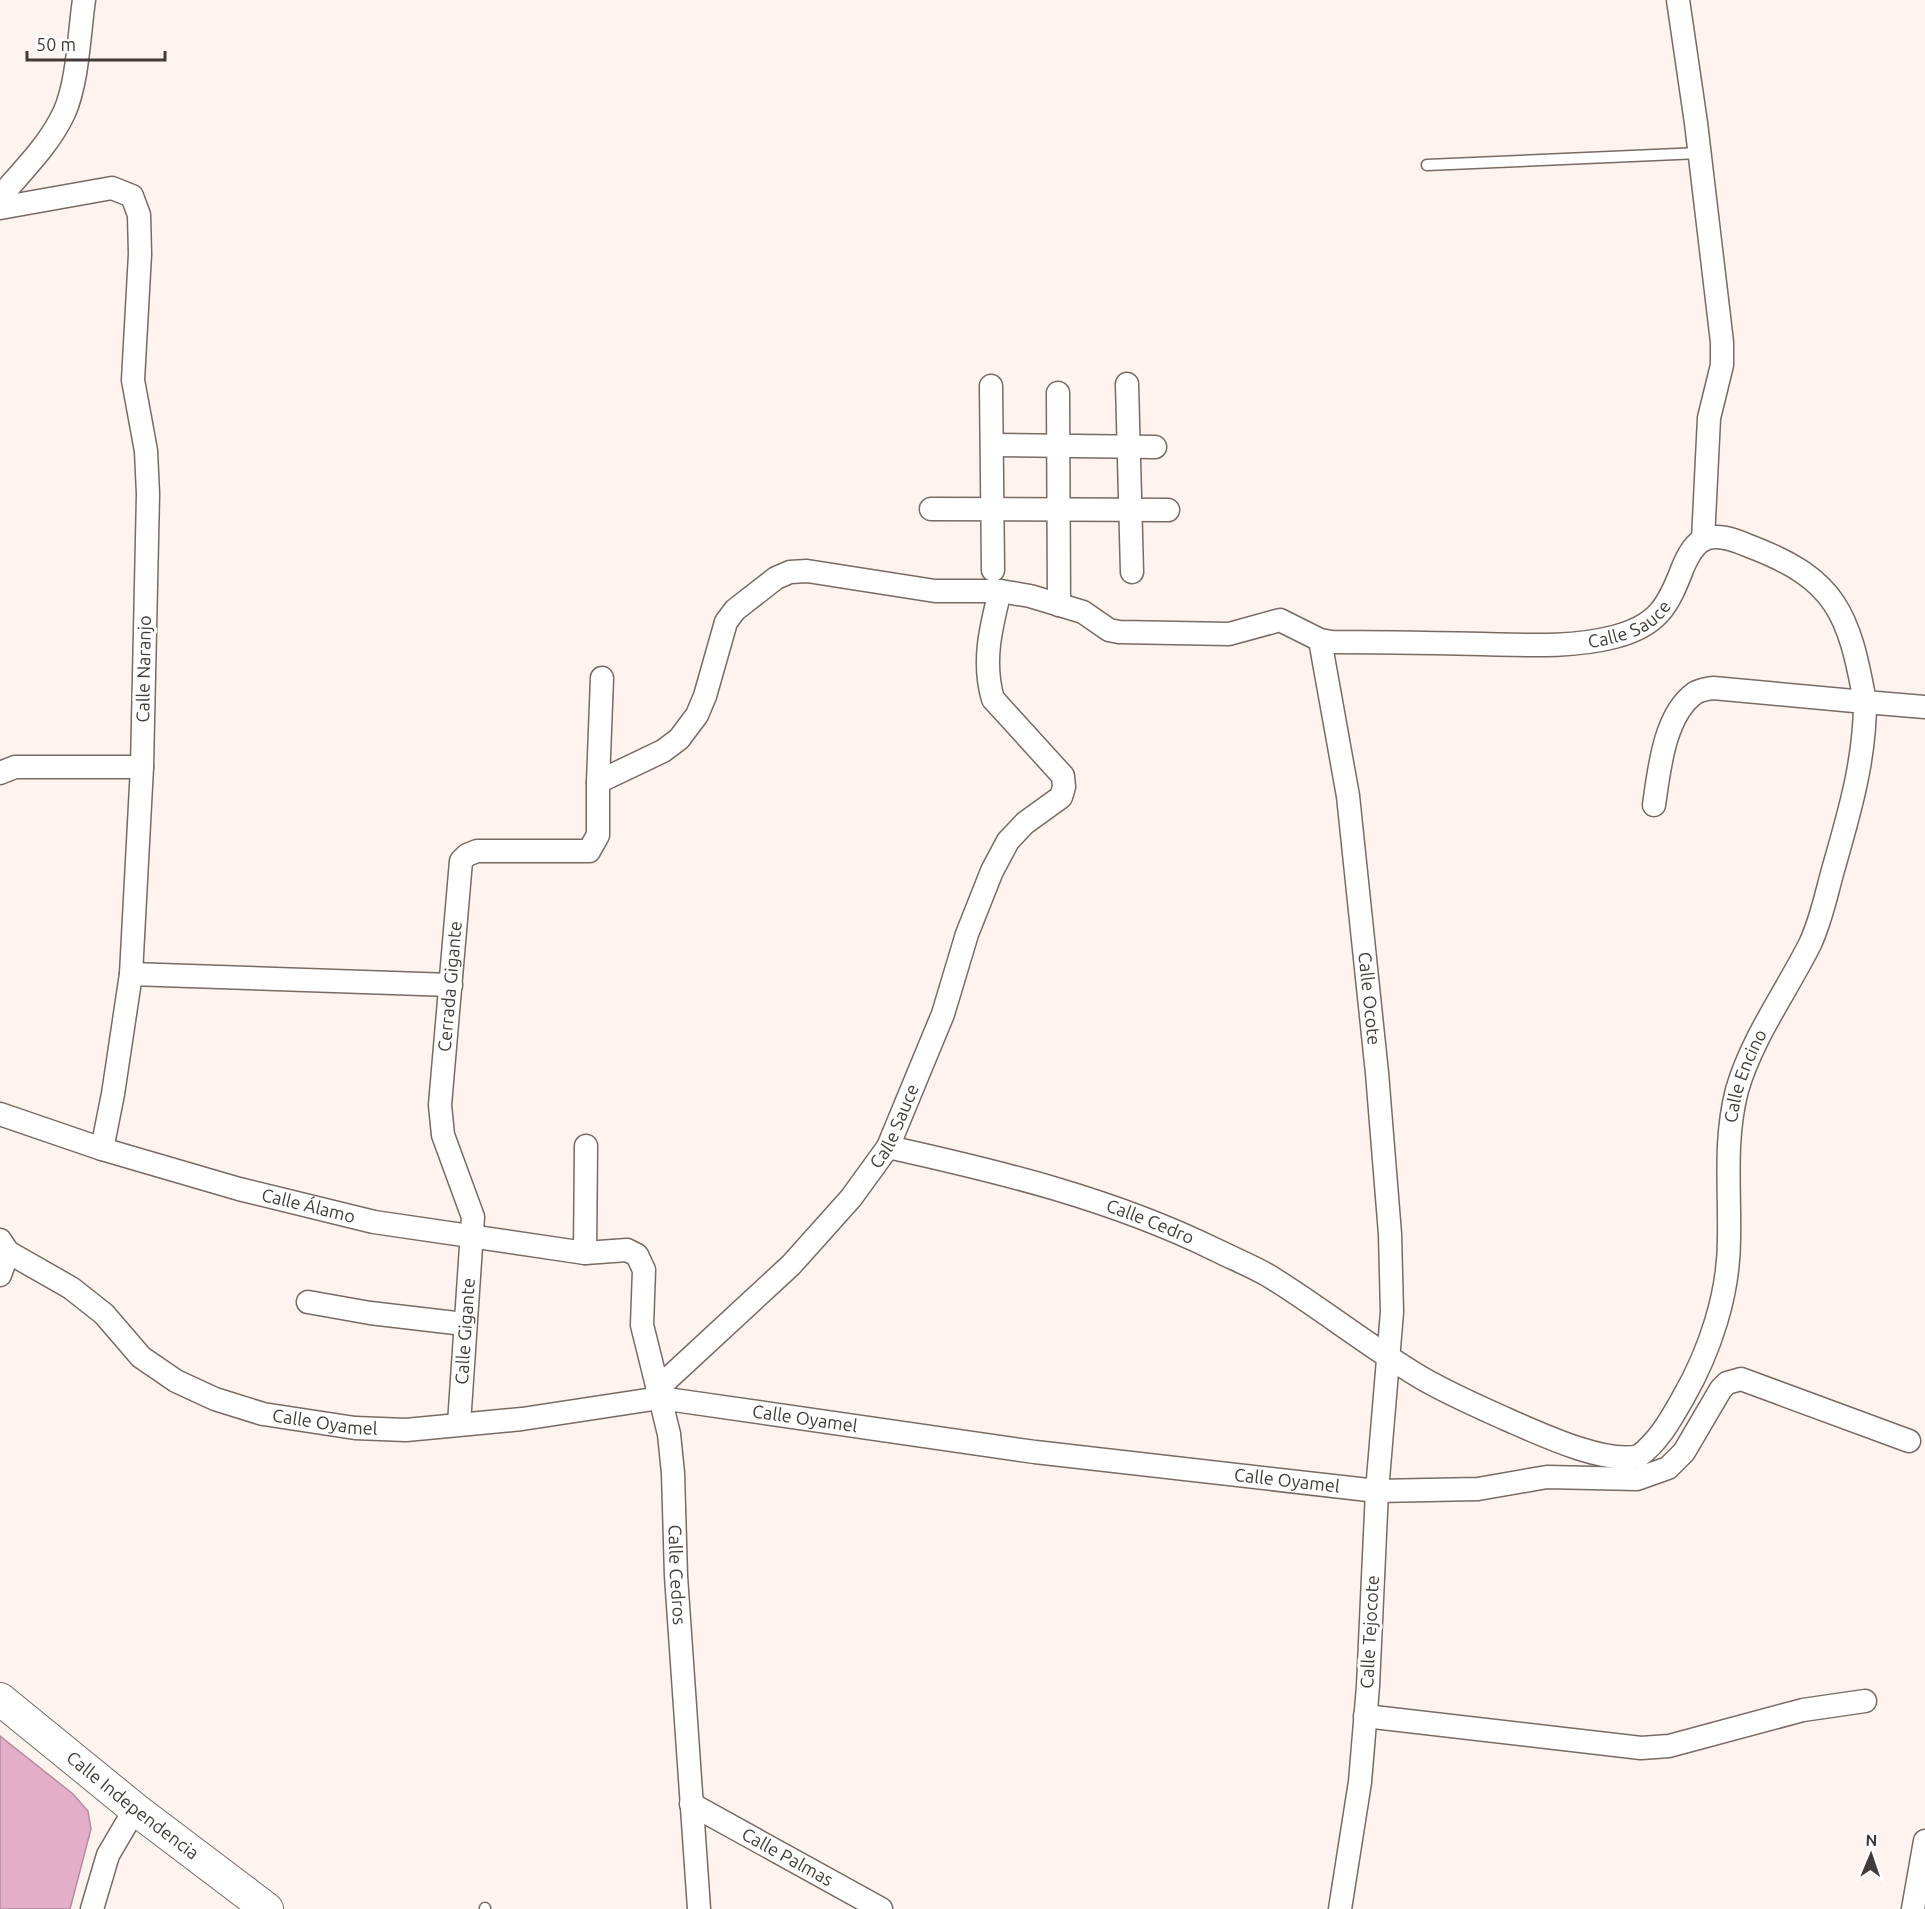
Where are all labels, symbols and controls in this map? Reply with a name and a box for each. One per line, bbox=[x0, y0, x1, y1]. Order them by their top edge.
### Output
scale bar bbox=[27, 24, 165, 62]
text: 50 m bbox=[36, 34, 76, 54]
street label: Calle Sauce bbox=[1586, 596, 1674, 651]
street label: Calle Naranjo bbox=[132, 615, 154, 723]
street label: Cerrada Gigante bbox=[434, 920, 465, 1052]
street label: Calle Ocote bbox=[1355, 951, 1385, 1046]
street label: Calle Encino bbox=[1720, 1026, 1770, 1124]
street label: Calle Sauce bbox=[865, 1081, 922, 1172]
street label: Calle Álamo bbox=[260, 1184, 357, 1226]
street label: Calle Cedro bbox=[1104, 1195, 1198, 1247]
street label: Calle Gigante bbox=[451, 1277, 478, 1385]
street label: Calle Oyamel bbox=[751, 1400, 859, 1435]
street label: Calle Oyamel bbox=[271, 1405, 378, 1438]
street label: Calle Oyamel bbox=[1233, 1464, 1341, 1496]
street label: Calle Cedros bbox=[666, 1524, 690, 1626]
street label: Calle Tejocote bbox=[1356, 1575, 1382, 1689]
street label: Calle Independencia bbox=[63, 1746, 203, 1863]
street label: Calle Palmas bbox=[739, 1823, 837, 1890]
north arrow bbox=[1841, 1825, 1901, 1885]
text: N bbox=[1865, 1831, 1878, 1849]

